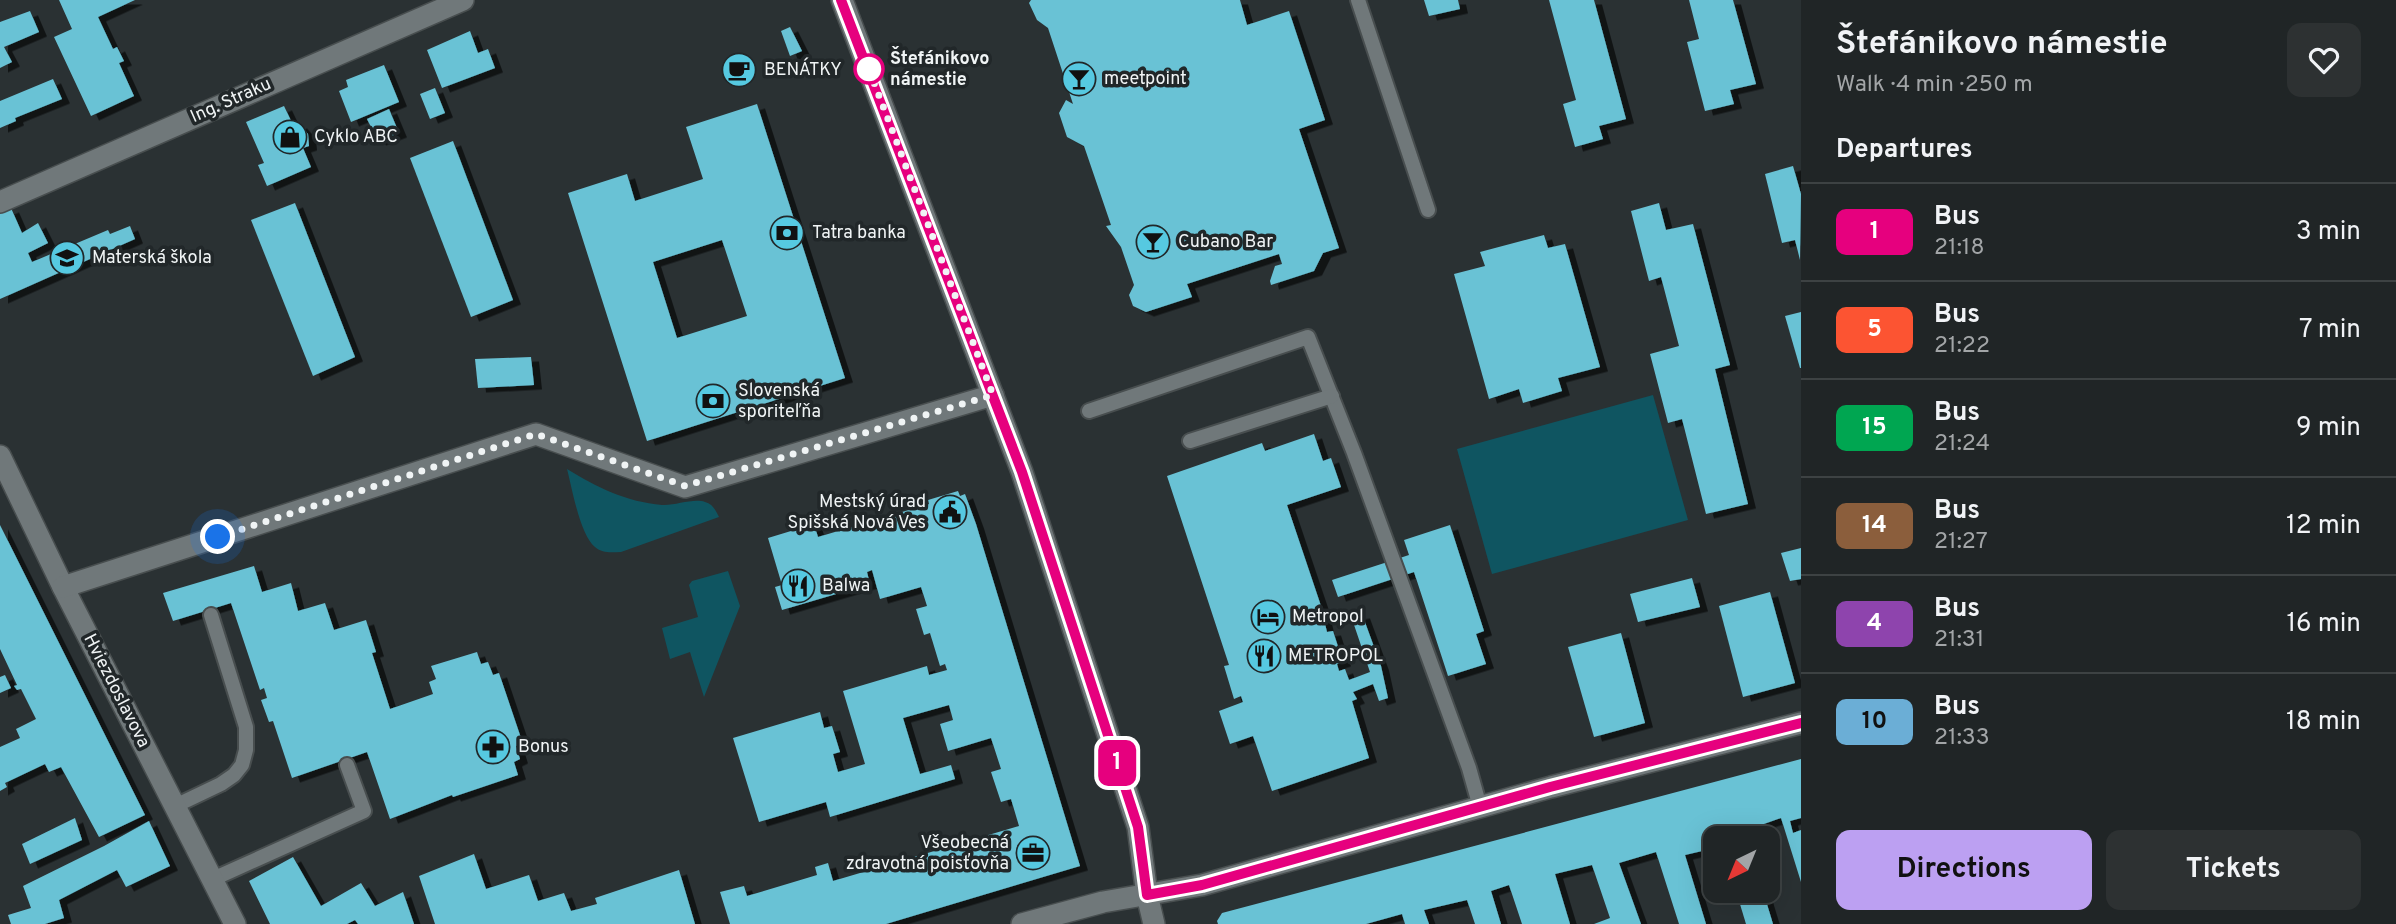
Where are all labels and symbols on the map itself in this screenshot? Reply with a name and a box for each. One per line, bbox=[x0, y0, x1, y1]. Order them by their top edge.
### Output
place label: Štefánikovo námestie bbox=[890, 46, 990, 92]
cafe icon: BENÁTKY bbox=[720, 51, 758, 89]
marker: Štefánikovo námestie bbox=[854, 54, 884, 84]
place label: BENÁTKY bbox=[764, 57, 842, 82]
bar icon: meetpoint bbox=[1060, 60, 1098, 98]
place label: meetpoint bbox=[1104, 68, 1187, 91]
street label: Ing. Straku bbox=[187, 73, 275, 129]
shop icon: Cyklo ABC bbox=[271, 118, 309, 156]
place label: Cyklo ABC bbox=[314, 126, 398, 149]
bank icon: Tatra banka bbox=[768, 214, 806, 252]
place label: Tatra banka bbox=[812, 222, 906, 245]
bar icon: Cubano Bar bbox=[1134, 223, 1172, 261]
place label: Cubano Bar bbox=[1178, 231, 1273, 254]
school or university icon: Materská škola bbox=[48, 239, 86, 277]
place label: Materská škola bbox=[92, 247, 212, 270]
place label: Slovenská sporiteľňa bbox=[738, 380, 821, 424]
bank icon: Slovenská sporiteľňa bbox=[694, 382, 732, 420]
place label: Mestský úrad Spišská Nová Ves bbox=[787, 491, 926, 535]
public building icon: Mestský úrad Spišská Nová Ves bbox=[931, 493, 969, 531]
your location bbox=[200, 519, 235, 554]
restaurant icon: Balwa bbox=[779, 567, 817, 605]
place label: Balwa bbox=[822, 575, 870, 598]
hotel icon: Metropol bbox=[1249, 598, 1287, 636]
place label: Metropol bbox=[1292, 606, 1364, 629]
street label: Hviezdoslavova bbox=[77, 630, 155, 752]
restaurant icon: METROPOL bbox=[1245, 637, 1283, 675]
place label: METROPOL bbox=[1288, 645, 1383, 668]
pharmacy icon: Bonus bbox=[474, 728, 512, 766]
place label: Bonus bbox=[518, 736, 569, 759]
line badge: 1 bbox=[1094, 740, 1140, 786]
north arrow bbox=[1703, 826, 1780, 903]
place label: Všeobecná zdravotná poisťovňa bbox=[846, 832, 1009, 876]
office icon: Všeobecná zdravotná poisťovňa bbox=[1014, 834, 1052, 872]

